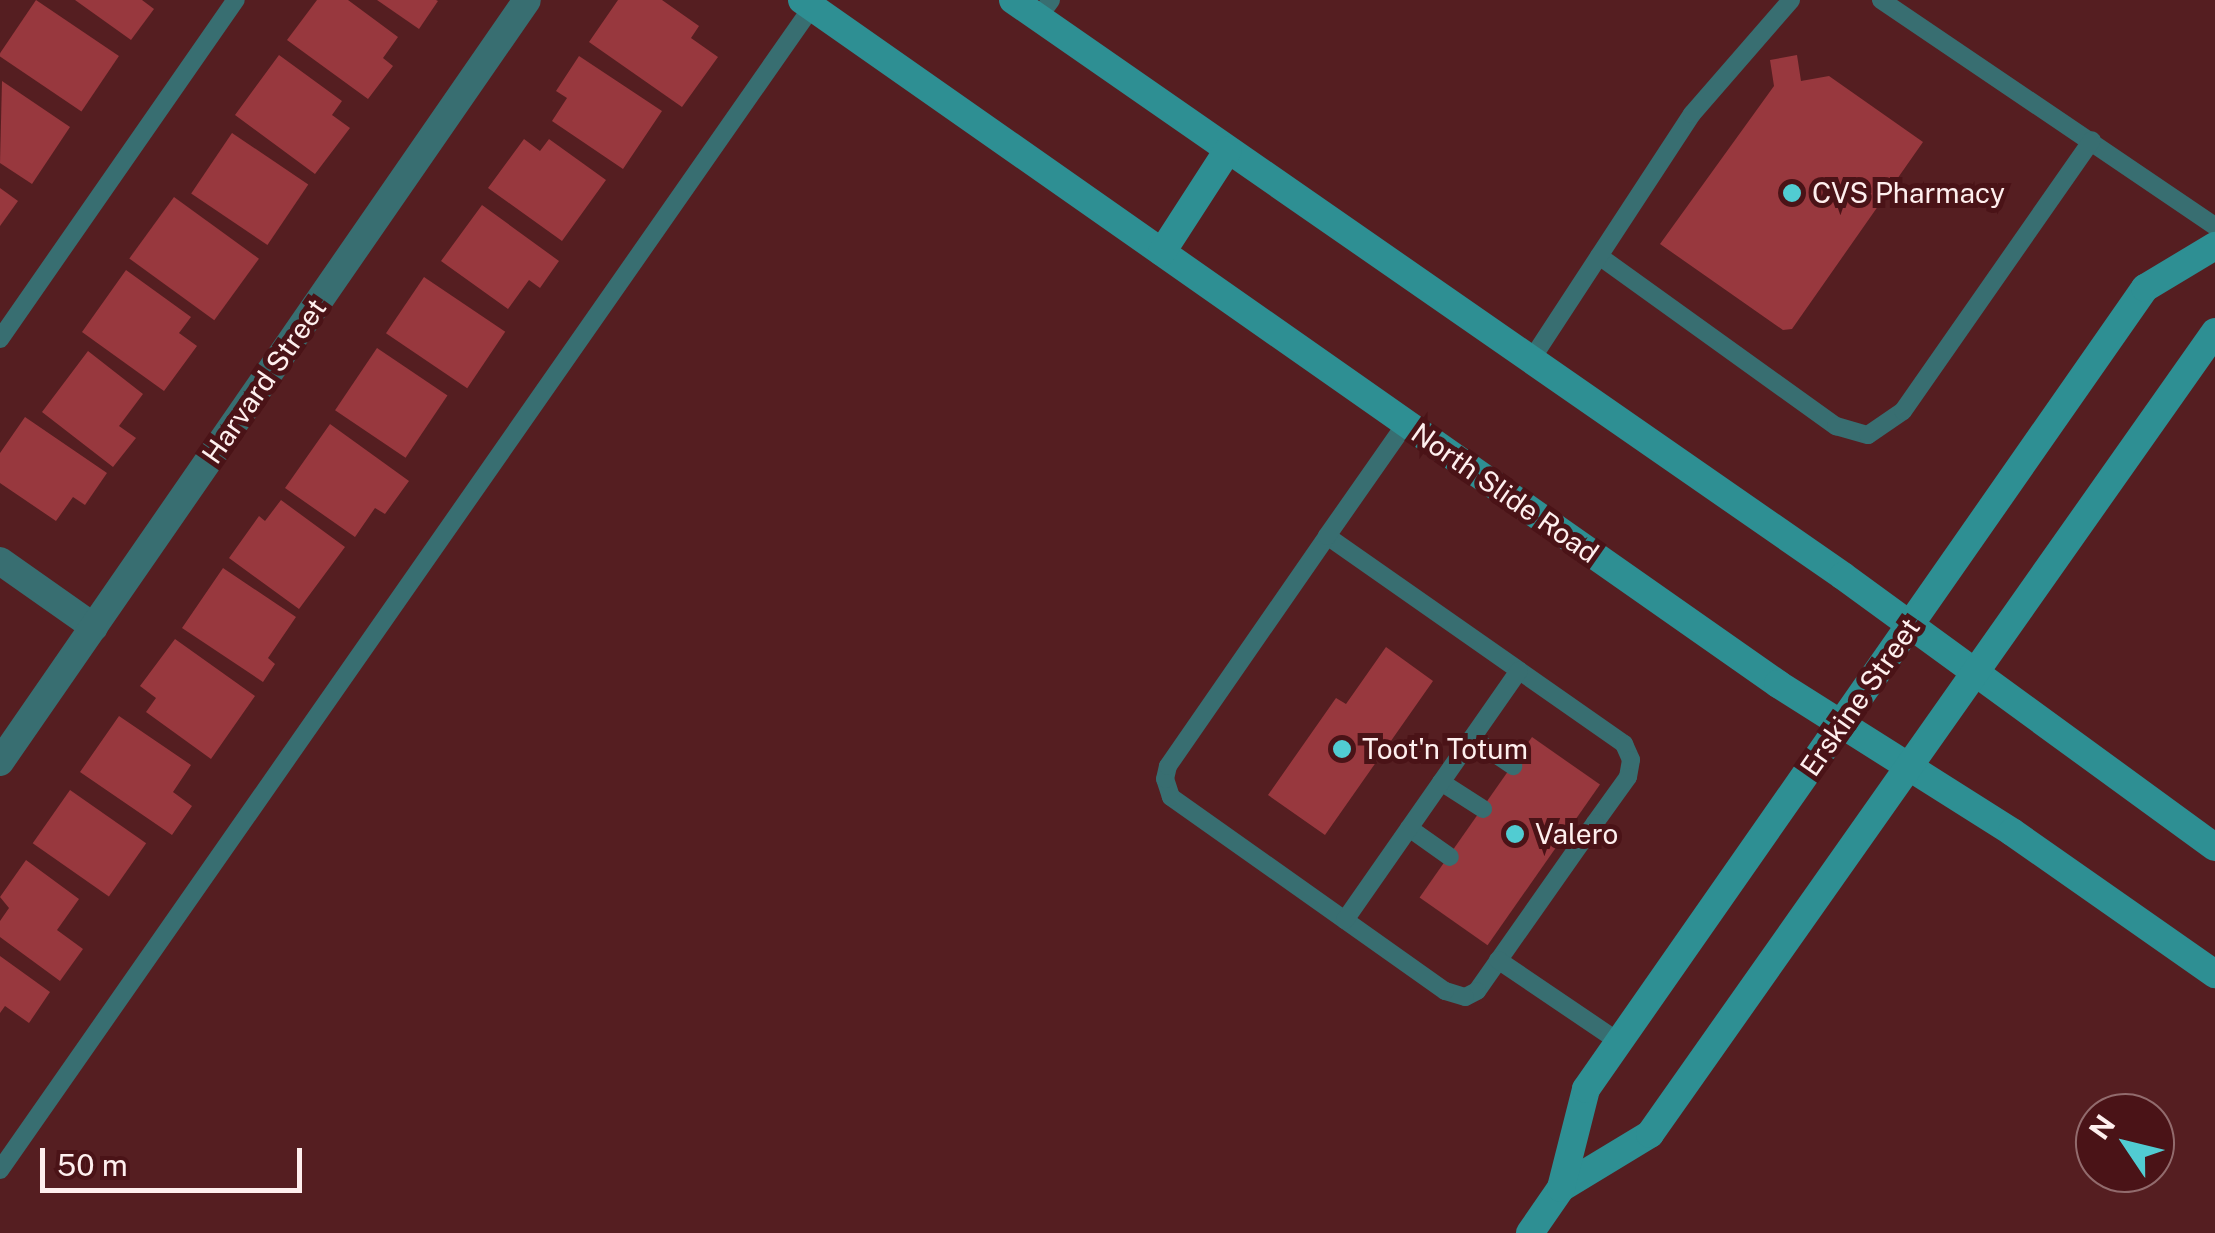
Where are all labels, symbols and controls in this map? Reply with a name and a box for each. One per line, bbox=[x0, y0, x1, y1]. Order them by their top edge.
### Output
place label: CVS Pharmacy bbox=[1812, 176, 2005, 210]
marker: CVS Pharmacy bbox=[1781, 182, 1803, 204]
street label: Harvard Street bbox=[195, 292, 333, 470]
street label: North Slide Road bbox=[1405, 416, 1605, 570]
street label: Erskine Street bbox=[1793, 611, 1927, 783]
place label: Toot'n Totum bbox=[1362, 732, 1528, 766]
marker: Toot'n Totum bbox=[1331, 738, 1353, 760]
place label: Valero bbox=[1535, 817, 1618, 851]
marker: Valero bbox=[1504, 823, 1526, 845]
north arrow bbox=[2075, 1093, 2175, 1193]
text: N bbox=[2082, 1108, 2121, 1145]
scale bar bbox=[45, 1128, 308, 1190]
text: 50 m bbox=[57, 1147, 128, 1183]

